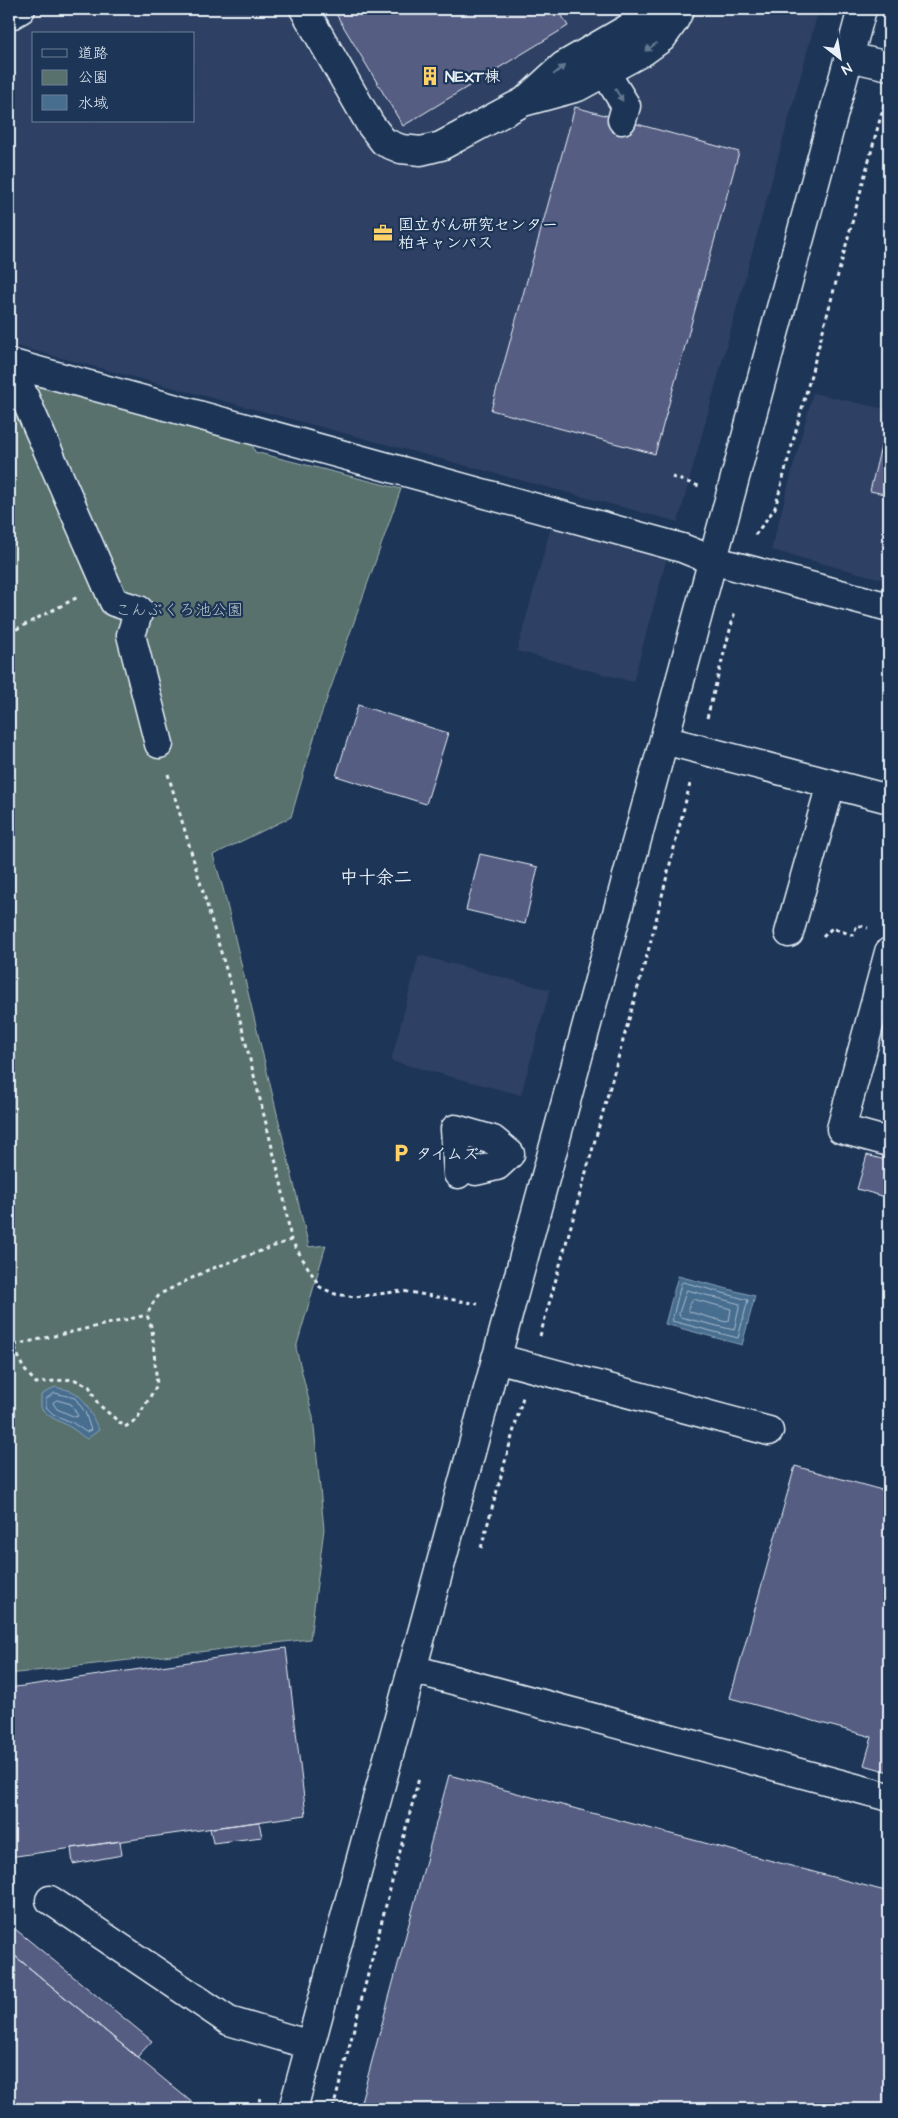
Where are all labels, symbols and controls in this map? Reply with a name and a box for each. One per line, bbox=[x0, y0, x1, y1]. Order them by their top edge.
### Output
legend bbox=[32, 32, 195, 122]
north arrow bbox=[816, 32, 866, 82]
one-way arrow bbox=[644, 42, 657, 52]
text: 道路 bbox=[78, 43, 108, 64]
text: N bbox=[837, 57, 855, 79]
one-way arrow bbox=[553, 64, 566, 75]
building icon: NEXT棟 bbox=[419, 65, 441, 87]
place label: NEXT棟 bbox=[445, 66, 501, 88]
text: 公園 bbox=[78, 67, 108, 88]
one-way arrow bbox=[614, 89, 623, 102]
text: 水域 bbox=[78, 93, 108, 114]
place label: 国立がん研究センター 柏キャンパス bbox=[398, 214, 558, 254]
office icon: 国立がん研究センター 柏キャンパス bbox=[372, 222, 394, 244]
park label: こんぶくろ池公園 bbox=[115, 599, 243, 621]
district label: 中十余二 bbox=[340, 865, 412, 890]
parking icon: タイムズ bbox=[390, 1142, 412, 1164]
place label: タイムズ bbox=[416, 1143, 479, 1165]

